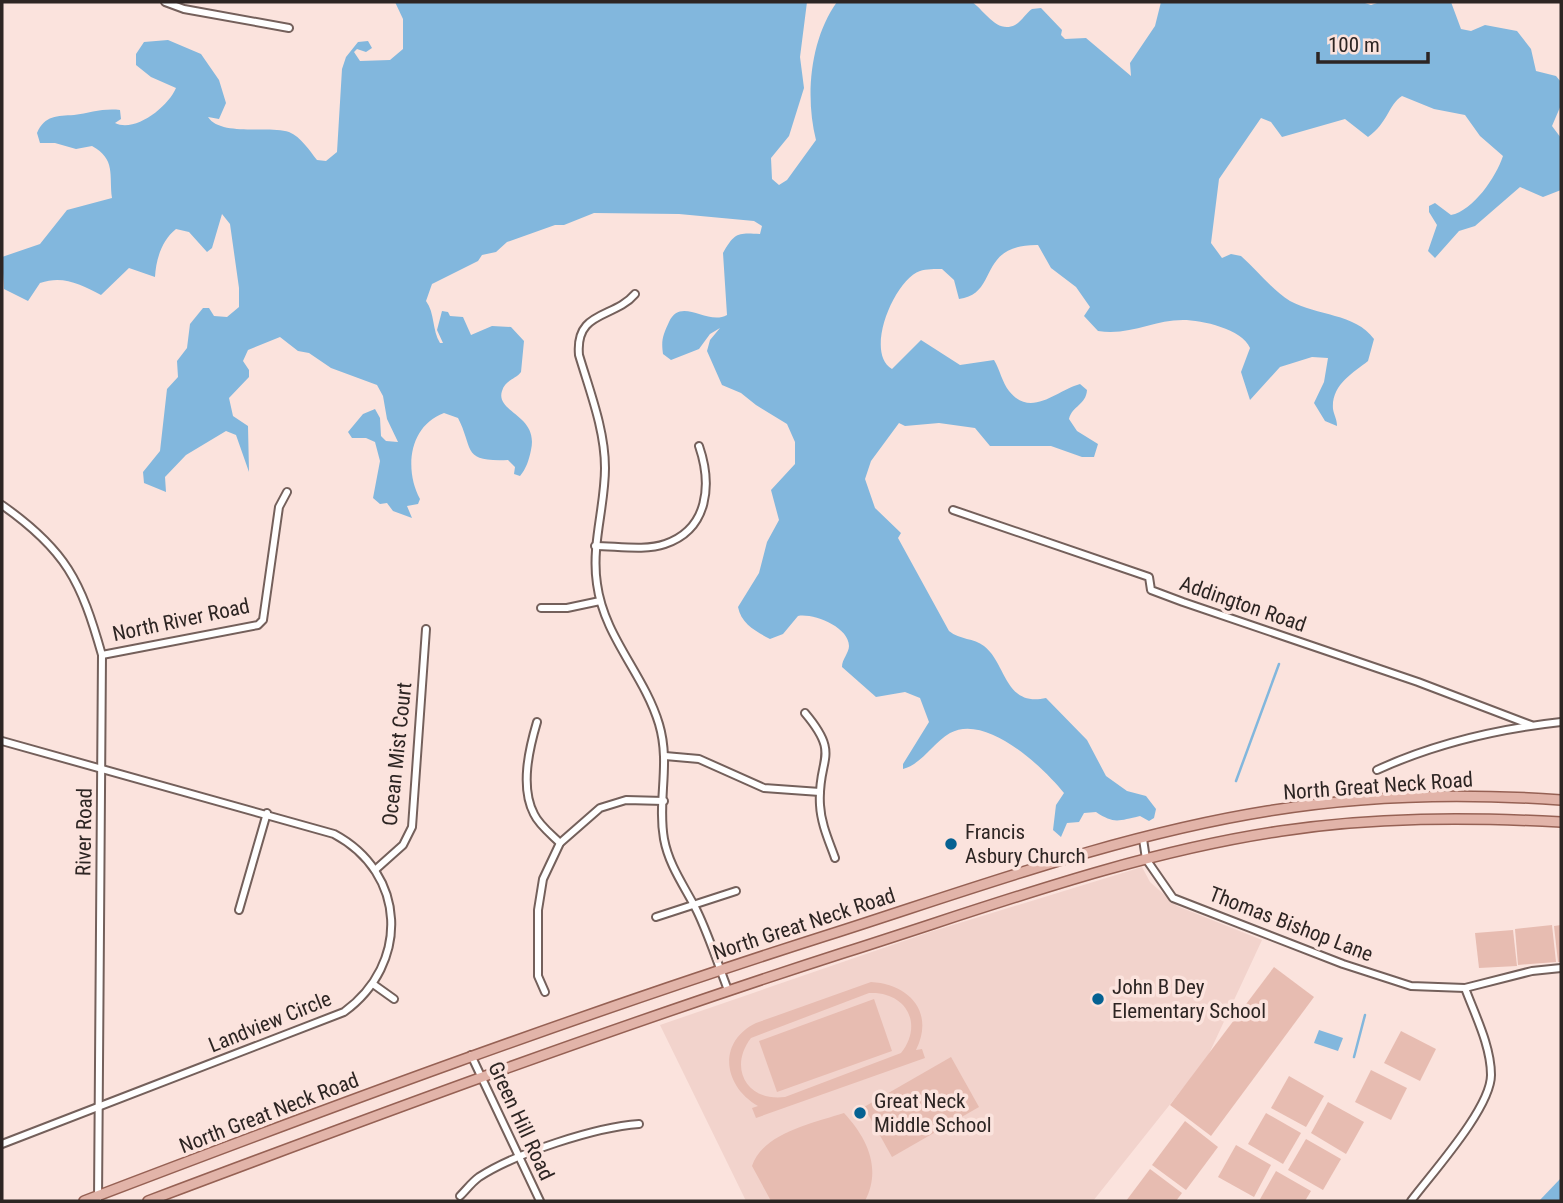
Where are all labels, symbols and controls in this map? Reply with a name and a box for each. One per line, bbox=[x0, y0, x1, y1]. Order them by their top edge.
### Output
scale bar bbox=[1318, 21, 1428, 65]
text: 100 m bbox=[1328, 33, 1380, 57]
street label: Addington Road bbox=[1177, 571, 1309, 637]
street label: North River Road bbox=[110, 594, 252, 646]
street label: Ocean Mist Court bbox=[378, 681, 416, 827]
street label: North Great Neck Road bbox=[1282, 767, 1474, 805]
street label: River Road bbox=[71, 788, 97, 876]
place label: Francis Asbury Church bbox=[965, 820, 1086, 868]
marker: Francis Asbury Church bbox=[943, 836, 959, 852]
street label: Thomas Bishop Lane bbox=[1206, 882, 1377, 966]
street label: North Great Neck Road bbox=[710, 883, 898, 965]
place label: John B Dey Elementary School bbox=[1112, 975, 1266, 1023]
street label: Landview Circle bbox=[205, 986, 335, 1057]
marker: John B Dey Elementary School bbox=[1090, 991, 1106, 1007]
street label: Green Hill Road bbox=[483, 1058, 559, 1184]
street label: North Great Neck Road bbox=[176, 1068, 362, 1158]
place label: Great Neck Middle School bbox=[874, 1089, 992, 1137]
marker: Great Neck Middle School bbox=[852, 1105, 868, 1121]

